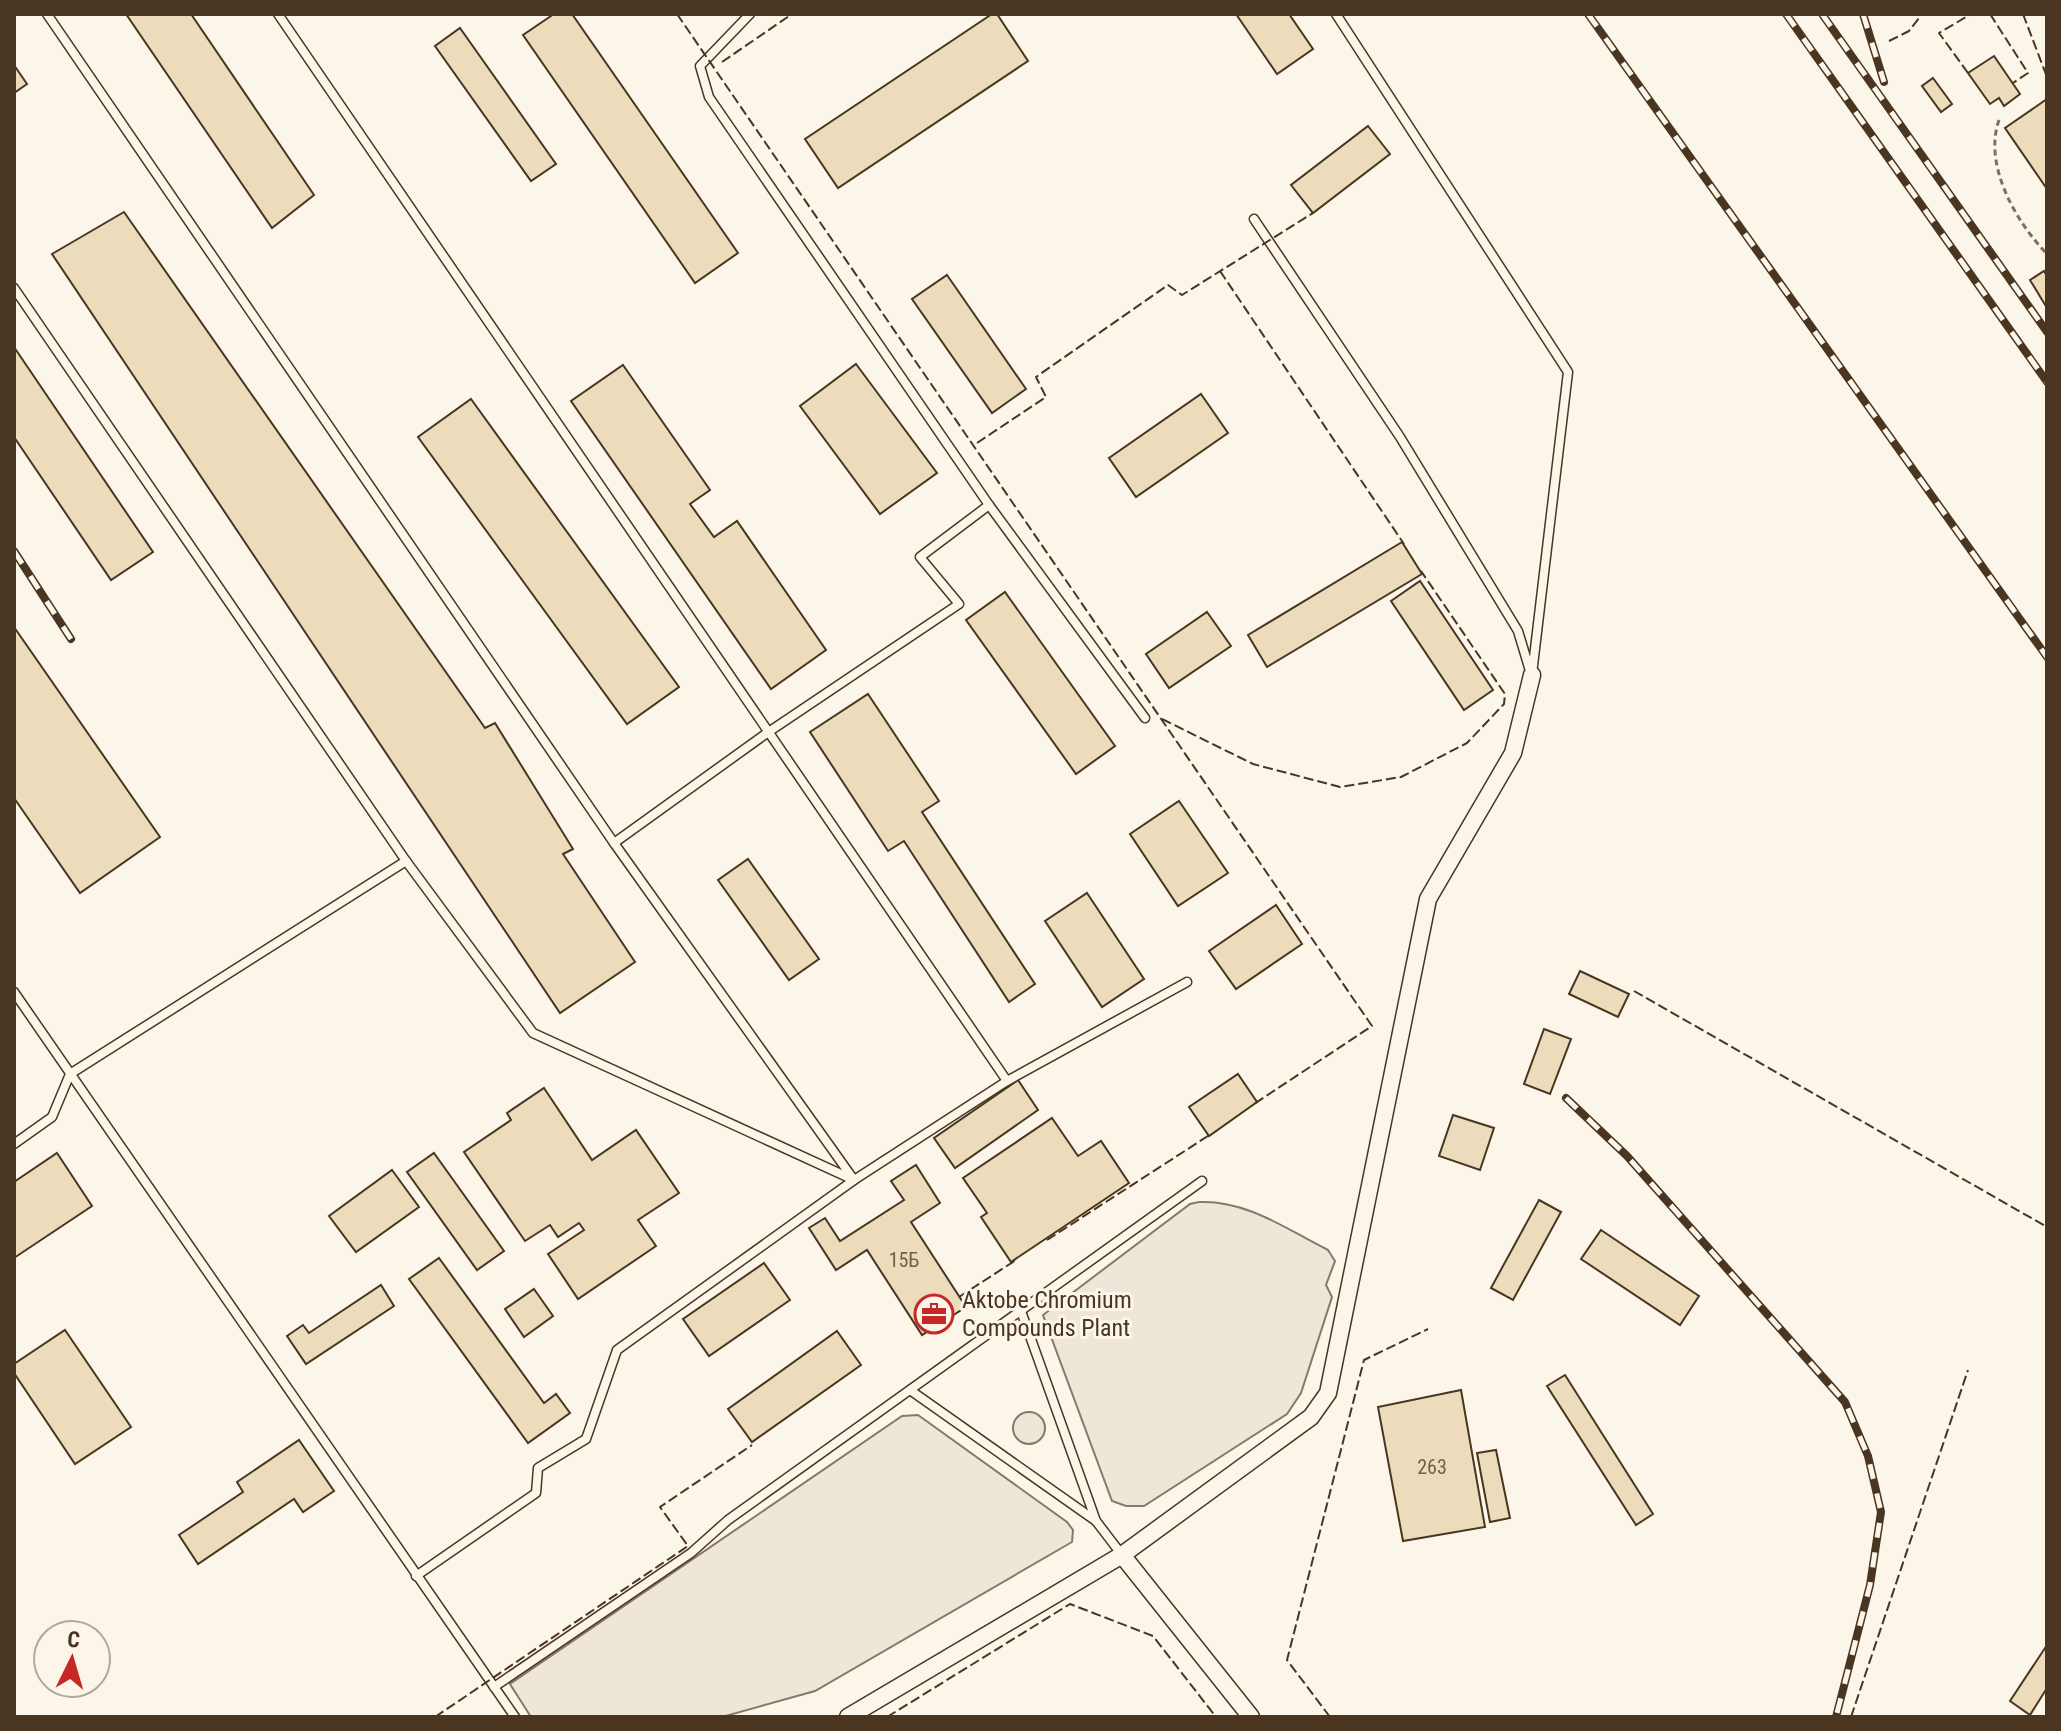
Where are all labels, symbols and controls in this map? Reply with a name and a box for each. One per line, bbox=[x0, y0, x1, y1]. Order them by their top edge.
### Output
house number: 15Б bbox=[889, 1248, 919, 1272]
place label: Aktobe Chromium Compounds Plant bbox=[962, 1286, 1132, 1342]
office icon: Aktobe Chromium Compounds Plant bbox=[913, 1293, 955, 1335]
house number: 263 bbox=[1417, 1455, 1447, 1479]
north arrow bbox=[32, 1619, 112, 1699]
text: С bbox=[66, 1627, 81, 1653]

